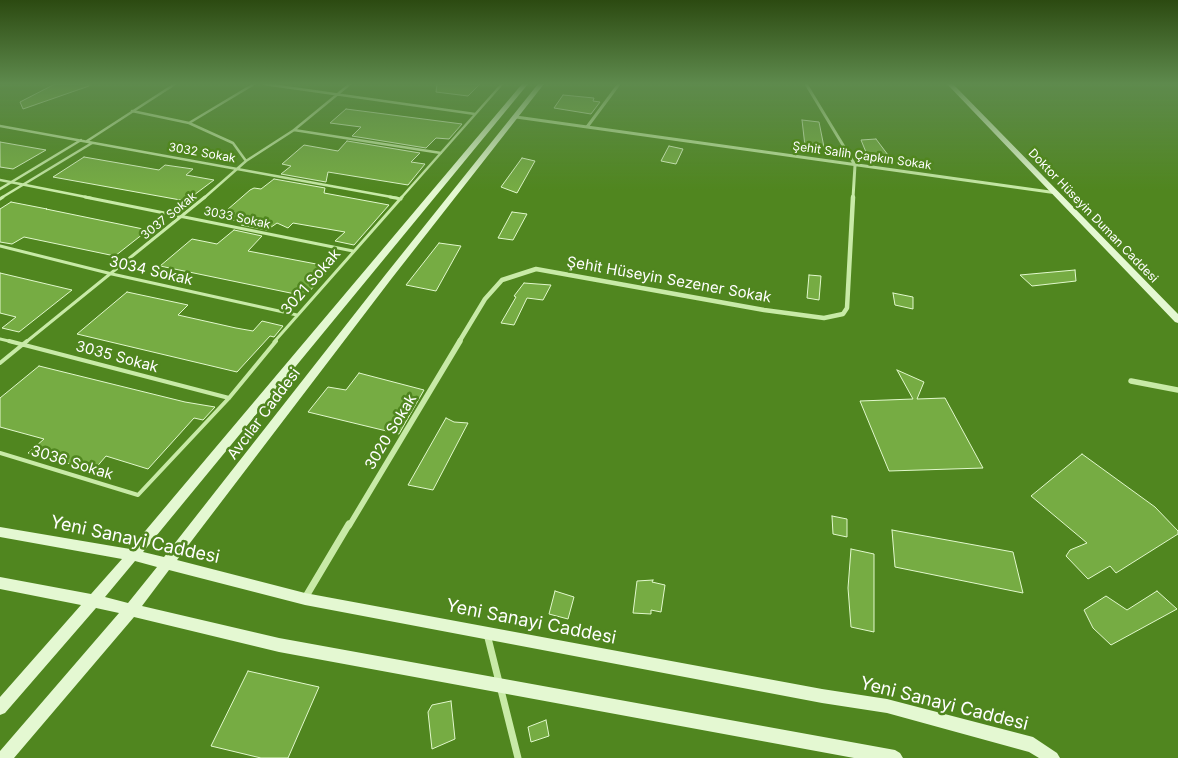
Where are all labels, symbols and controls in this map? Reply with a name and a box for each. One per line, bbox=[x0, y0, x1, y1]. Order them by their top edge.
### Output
street label: Şehit Salih Çapkın Sokak bbox=[792, 139, 932, 173]
street label: 3032 Sokak bbox=[167, 140, 237, 166]
street label: Doktor Hüseyin Duman Caddesi bbox=[1025, 146, 1161, 286]
street label: 3037 Sokak bbox=[138, 189, 200, 243]
street label: 3033 Sokak bbox=[202, 204, 272, 232]
street label: 3021 Sokak bbox=[277, 245, 345, 319]
street label: 3034 Sokak bbox=[107, 253, 195, 289]
street label: Şehit Hüseyin Sezener Sokak bbox=[565, 253, 773, 307]
street label: 3035 Sokak bbox=[74, 337, 160, 377]
street label: Avcılar Caddesi bbox=[224, 365, 304, 463]
street label: 3020 Sokak bbox=[361, 391, 421, 473]
street label: 3036 Sokak bbox=[29, 442, 115, 484]
street label: Yeni Sanayi Caddesi bbox=[48, 511, 222, 569]
street label: Yeni Sanayi Caddesi bbox=[444, 595, 618, 649]
street label: Yeni Sanayi Caddesi bbox=[858, 673, 1030, 735]

